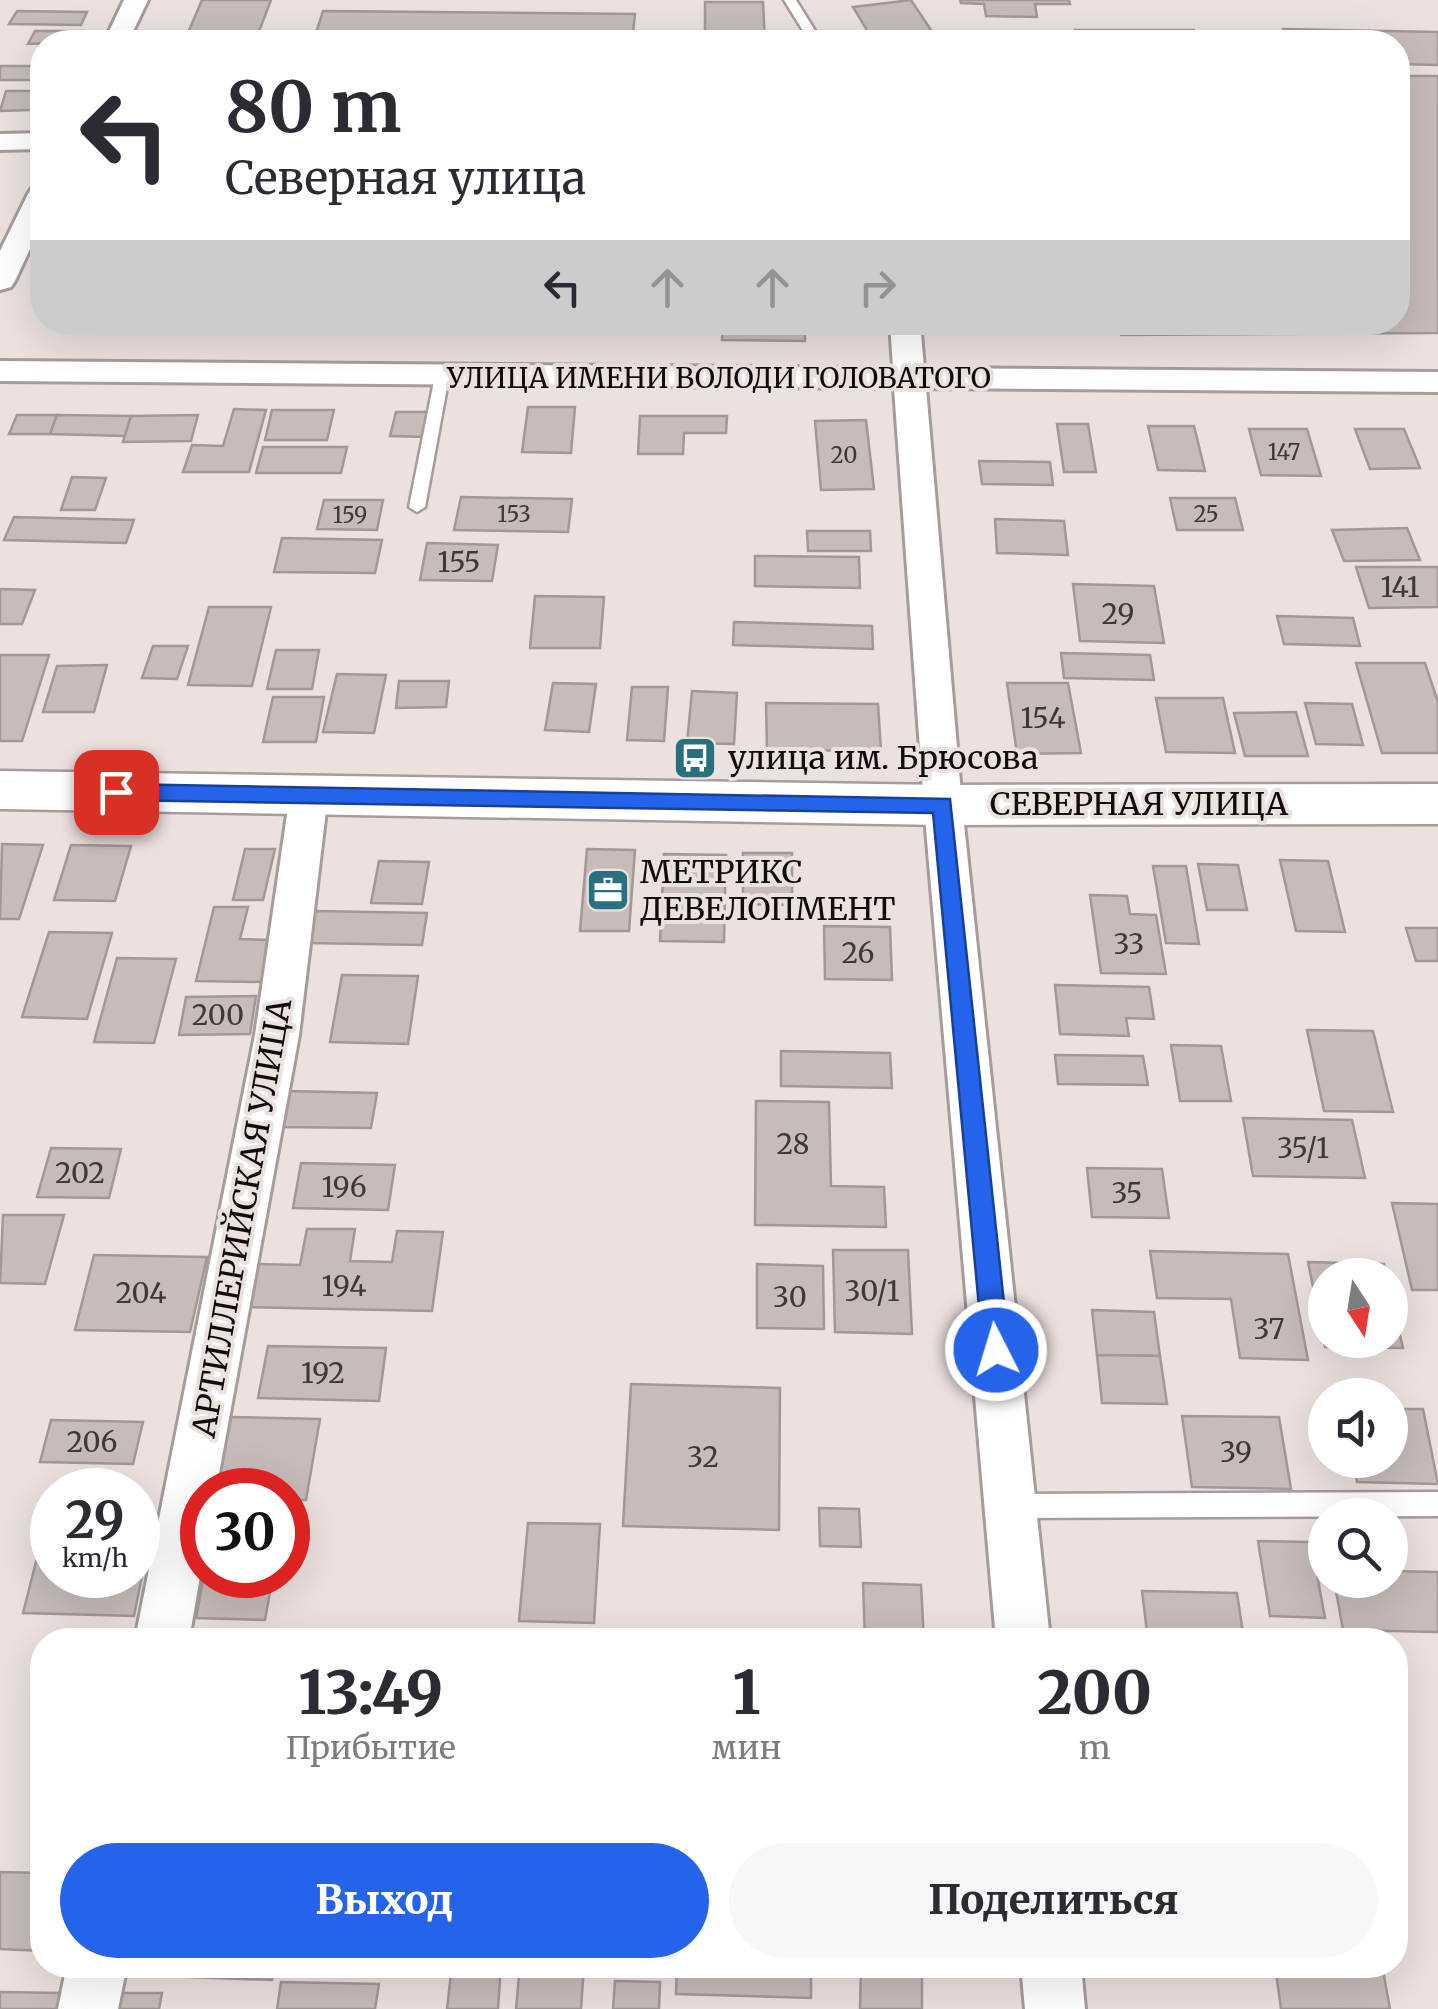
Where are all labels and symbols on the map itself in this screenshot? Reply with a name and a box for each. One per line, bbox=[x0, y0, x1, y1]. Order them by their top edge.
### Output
street label: УЛИЦА ИМЕНИ ВОЛОДИ ГОЛОВАТОГО bbox=[446, 360, 991, 396]
house number: 147 bbox=[1268, 438, 1300, 466]
house number: 20 bbox=[831, 441, 857, 469]
house number: 153 bbox=[497, 500, 531, 528]
house number: 25 bbox=[1193, 500, 1219, 528]
house number: 159 bbox=[333, 501, 367, 529]
house number: 155 bbox=[438, 544, 480, 580]
house number: 141 bbox=[1380, 569, 1420, 605]
house number: 29 bbox=[1102, 596, 1134, 632]
house number: 154 bbox=[1021, 700, 1065, 736]
bus stop icon: улица им. Брюсова bbox=[672, 735, 718, 781]
place label: улица им. Брюсова bbox=[728, 738, 1038, 778]
pin bbox=[74, 750, 159, 835]
street label: СЕВЕРНАЯ УЛИЦА bbox=[990, 784, 1289, 824]
place label: МЕТРИКС ДЕВЕЛОПМЕНТ bbox=[640, 852, 895, 929]
office icon: МЕТРИКС ДЕВЕЛОПМЕНТ bbox=[585, 867, 631, 913]
house number: 33 bbox=[1114, 926, 1144, 962]
house number: 26 bbox=[842, 935, 874, 971]
street label: АРТИЛЛЕРИЙСКАЯ УЛИЦА bbox=[184, 995, 300, 1441]
house number: 200 bbox=[192, 997, 244, 1033]
house number: 28 bbox=[777, 1126, 809, 1162]
house number: 35/1 bbox=[1277, 1130, 1329, 1166]
house number: 202 bbox=[55, 1155, 105, 1191]
house number: 196 bbox=[321, 1169, 367, 1205]
house number: 35 bbox=[1112, 1175, 1142, 1211]
north arrow bbox=[1308, 1258, 1408, 1358]
house number: 194 bbox=[322, 1268, 366, 1304]
house number: 30/1 bbox=[844, 1273, 900, 1309]
house number: 204 bbox=[115, 1275, 167, 1311]
house number: 30 bbox=[773, 1279, 807, 1315]
position arrow bbox=[944, 1298, 1048, 1402]
house number: 37 bbox=[1254, 1311, 1285, 1347]
house number: 192 bbox=[301, 1355, 345, 1391]
house number: 206 bbox=[66, 1424, 118, 1460]
house number: 39 bbox=[1220, 1434, 1252, 1470]
house number: 32 bbox=[687, 1439, 719, 1475]
speed limit sign: 30 bbox=[180, 1468, 310, 1598]

